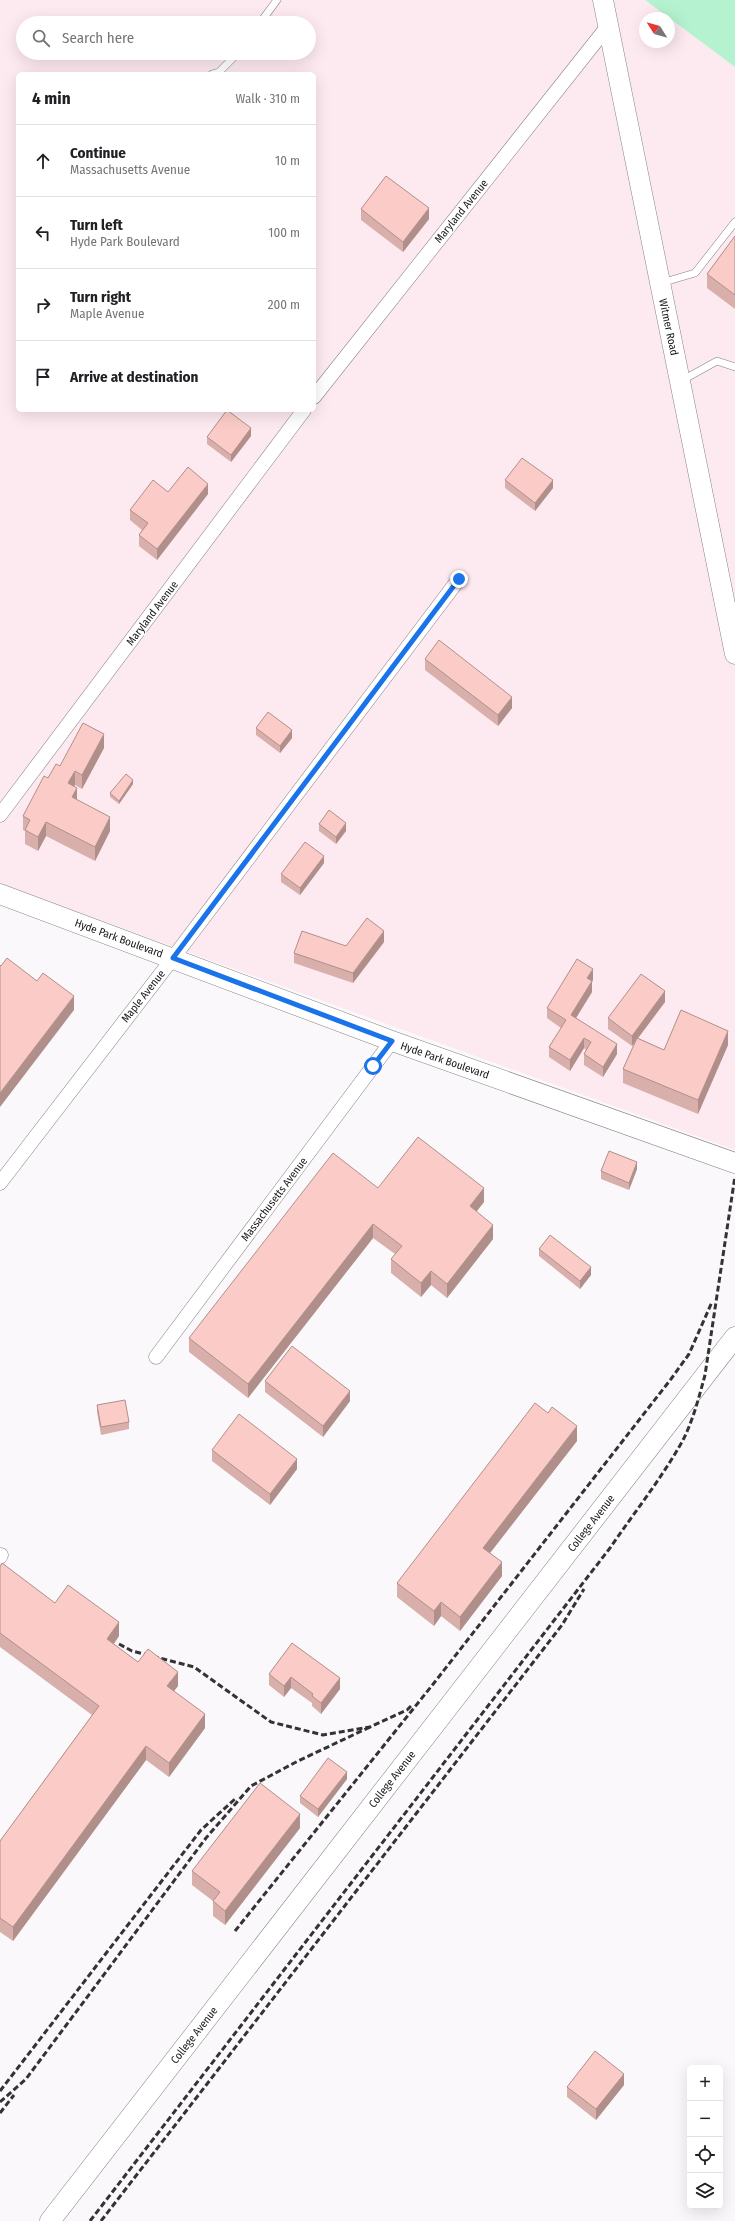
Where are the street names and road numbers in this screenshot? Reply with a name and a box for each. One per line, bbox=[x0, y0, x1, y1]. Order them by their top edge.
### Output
street label: Maryland Avenue bbox=[432, 177, 491, 246]
street label: Witmer Road bbox=[656, 298, 681, 357]
street label: Maryland Avenue bbox=[124, 578, 181, 648]
street label: Hyde Park Boulevard bbox=[73, 916, 165, 960]
street label: Maple Avenue bbox=[119, 967, 168, 1025]
street label: Hyde Park Boulevard bbox=[399, 1039, 491, 1082]
street label: Massachusetts Avenue bbox=[239, 1155, 310, 1244]
street label: College Avenue bbox=[565, 1492, 618, 1554]
street label: College Avenue bbox=[366, 1748, 419, 1810]
street label: College Avenue bbox=[168, 2004, 221, 2066]

